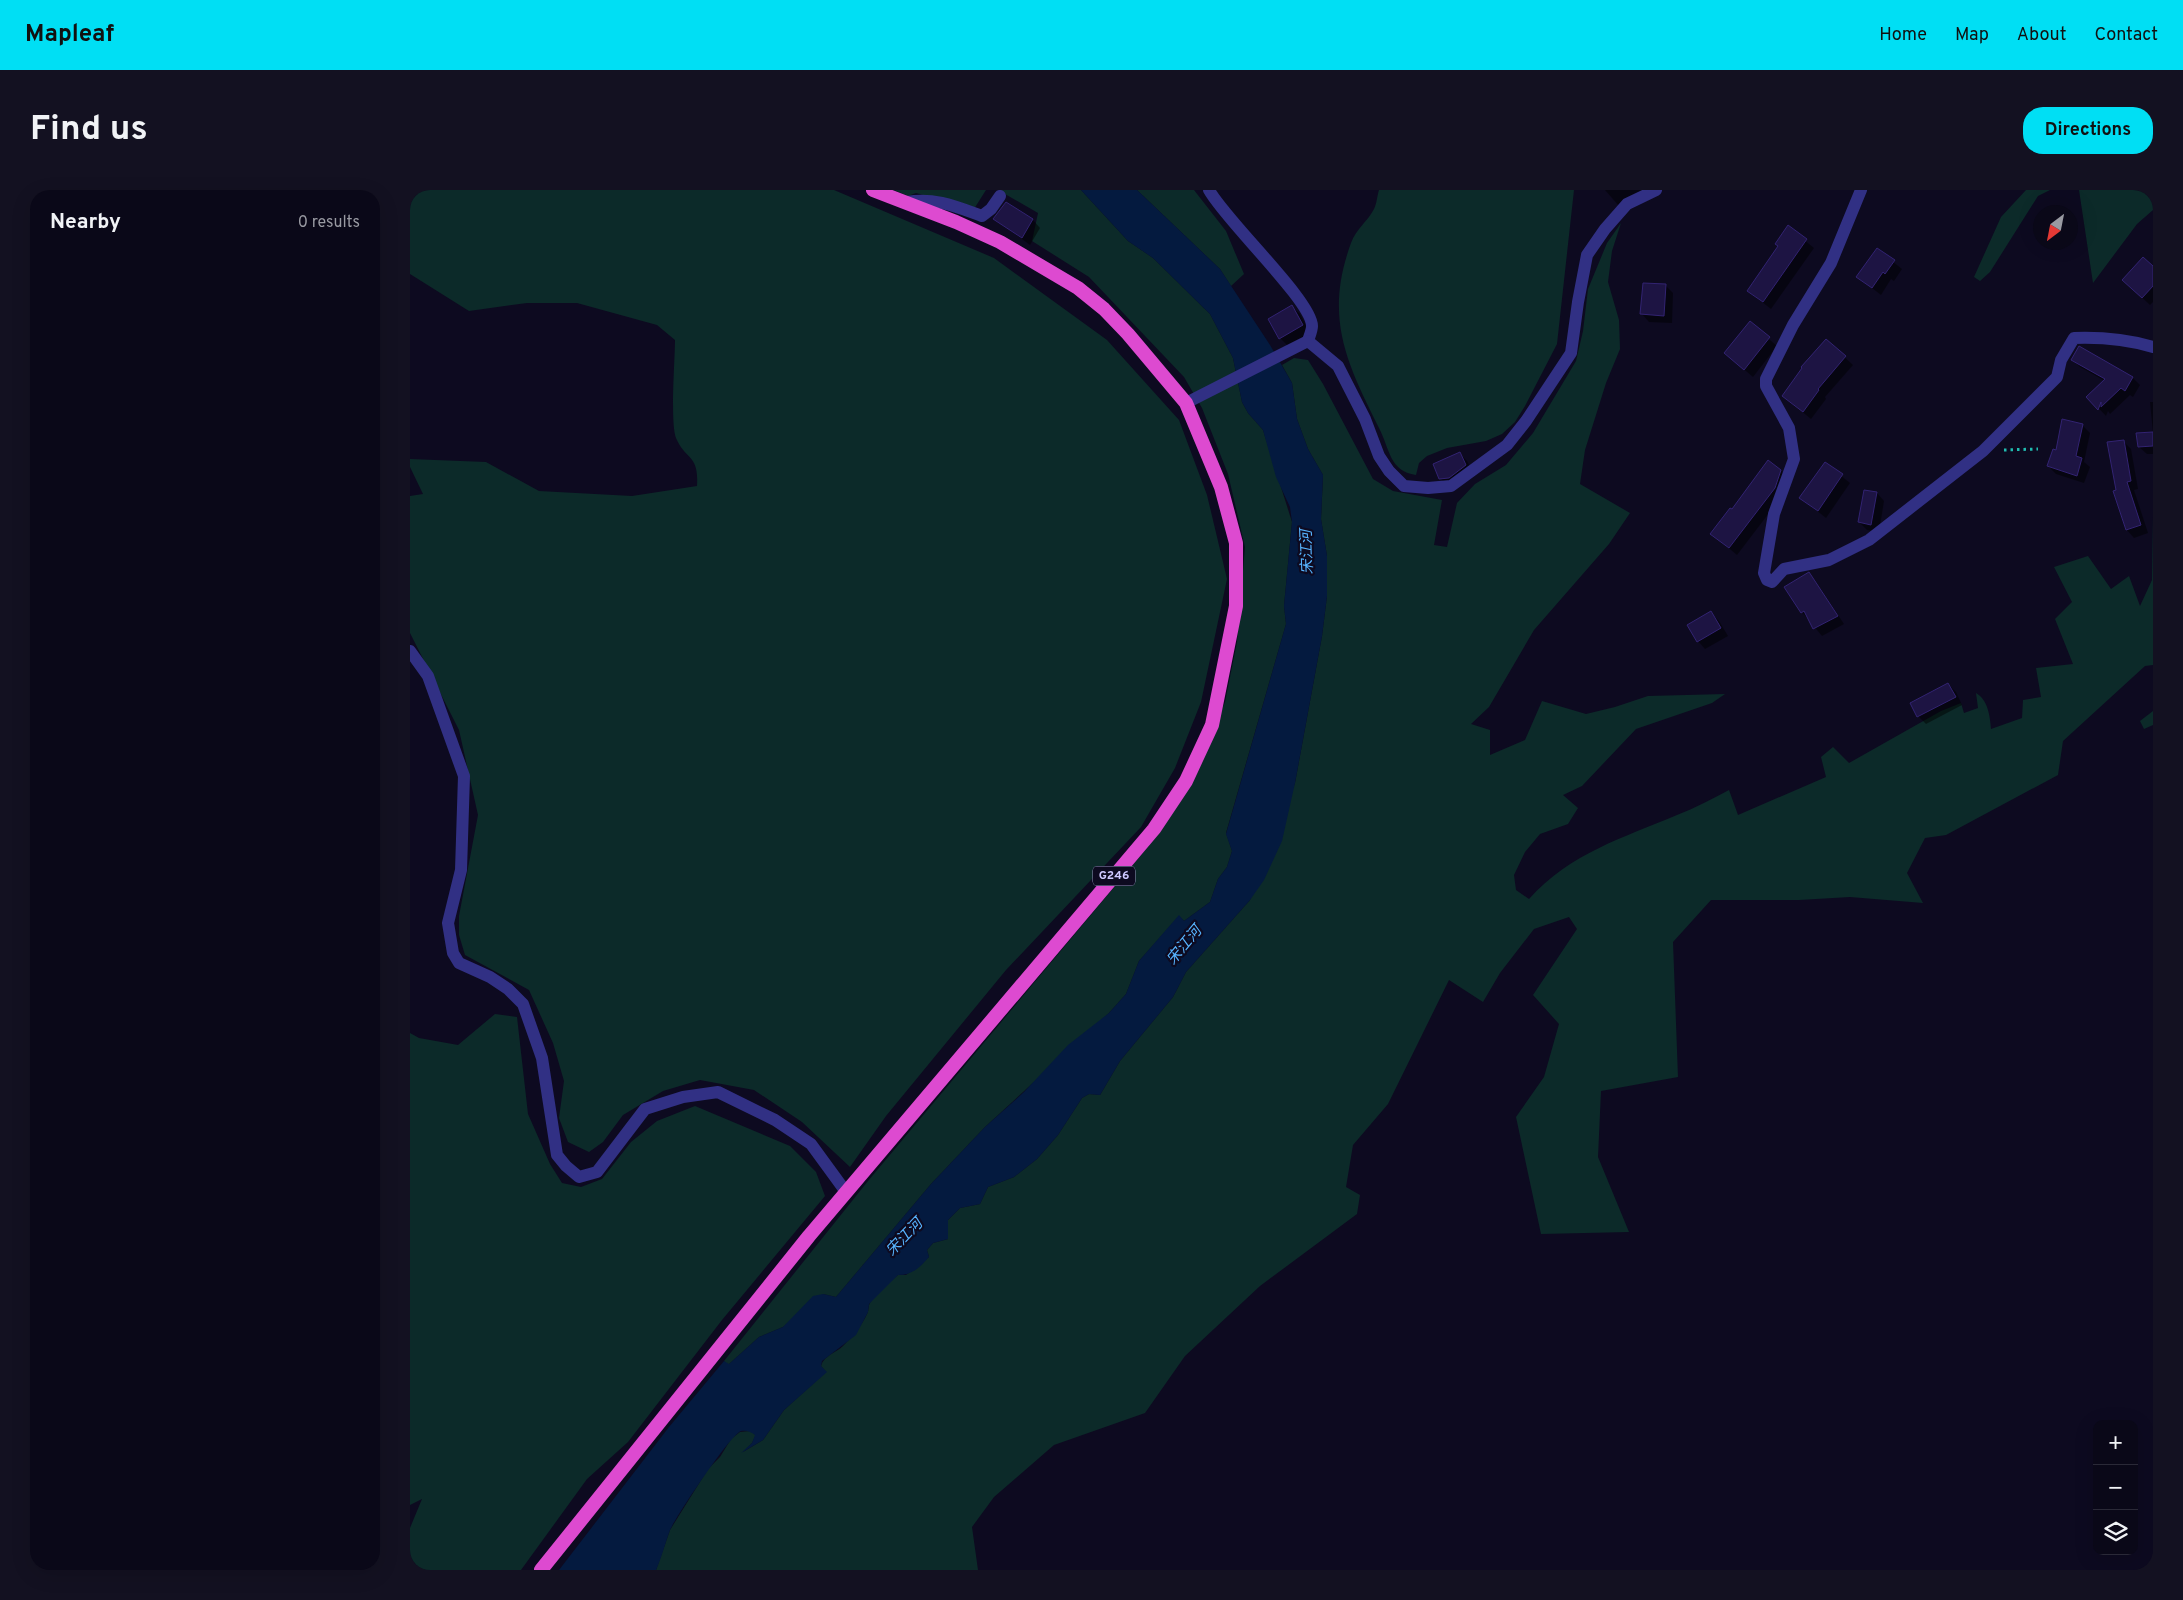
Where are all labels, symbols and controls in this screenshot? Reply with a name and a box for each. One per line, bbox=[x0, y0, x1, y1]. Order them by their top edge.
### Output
text: Mapleaf bbox=[25, 20, 114, 50]
text: Home bbox=[1879, 24, 1927, 47]
text: Map bbox=[1955, 24, 1989, 47]
text: About bbox=[2017, 24, 2066, 47]
text: Contact bbox=[2094, 24, 2158, 47]
button: Directions bbox=[2023, 107, 2153, 154]
text: Find us bbox=[30, 108, 148, 152]
north arrow bbox=[2033, 205, 2078, 250]
text: Nearby bbox=[50, 209, 121, 236]
text: 0 results bbox=[298, 213, 360, 233]
water label: 宋江河 bbox=[1298, 526, 1318, 575]
road number: G246 bbox=[1093, 866, 1135, 886]
water label: 宋江河 bbox=[1163, 920, 1209, 969]
water label: 宋江河 bbox=[883, 1213, 930, 1261]
map controls bbox=[2093, 1420, 2138, 1555]
button: + bbox=[2093, 1420, 2138, 1465]
button: − bbox=[2093, 1465, 2138, 1510]
button: layers bbox=[2093, 1510, 2138, 1555]

